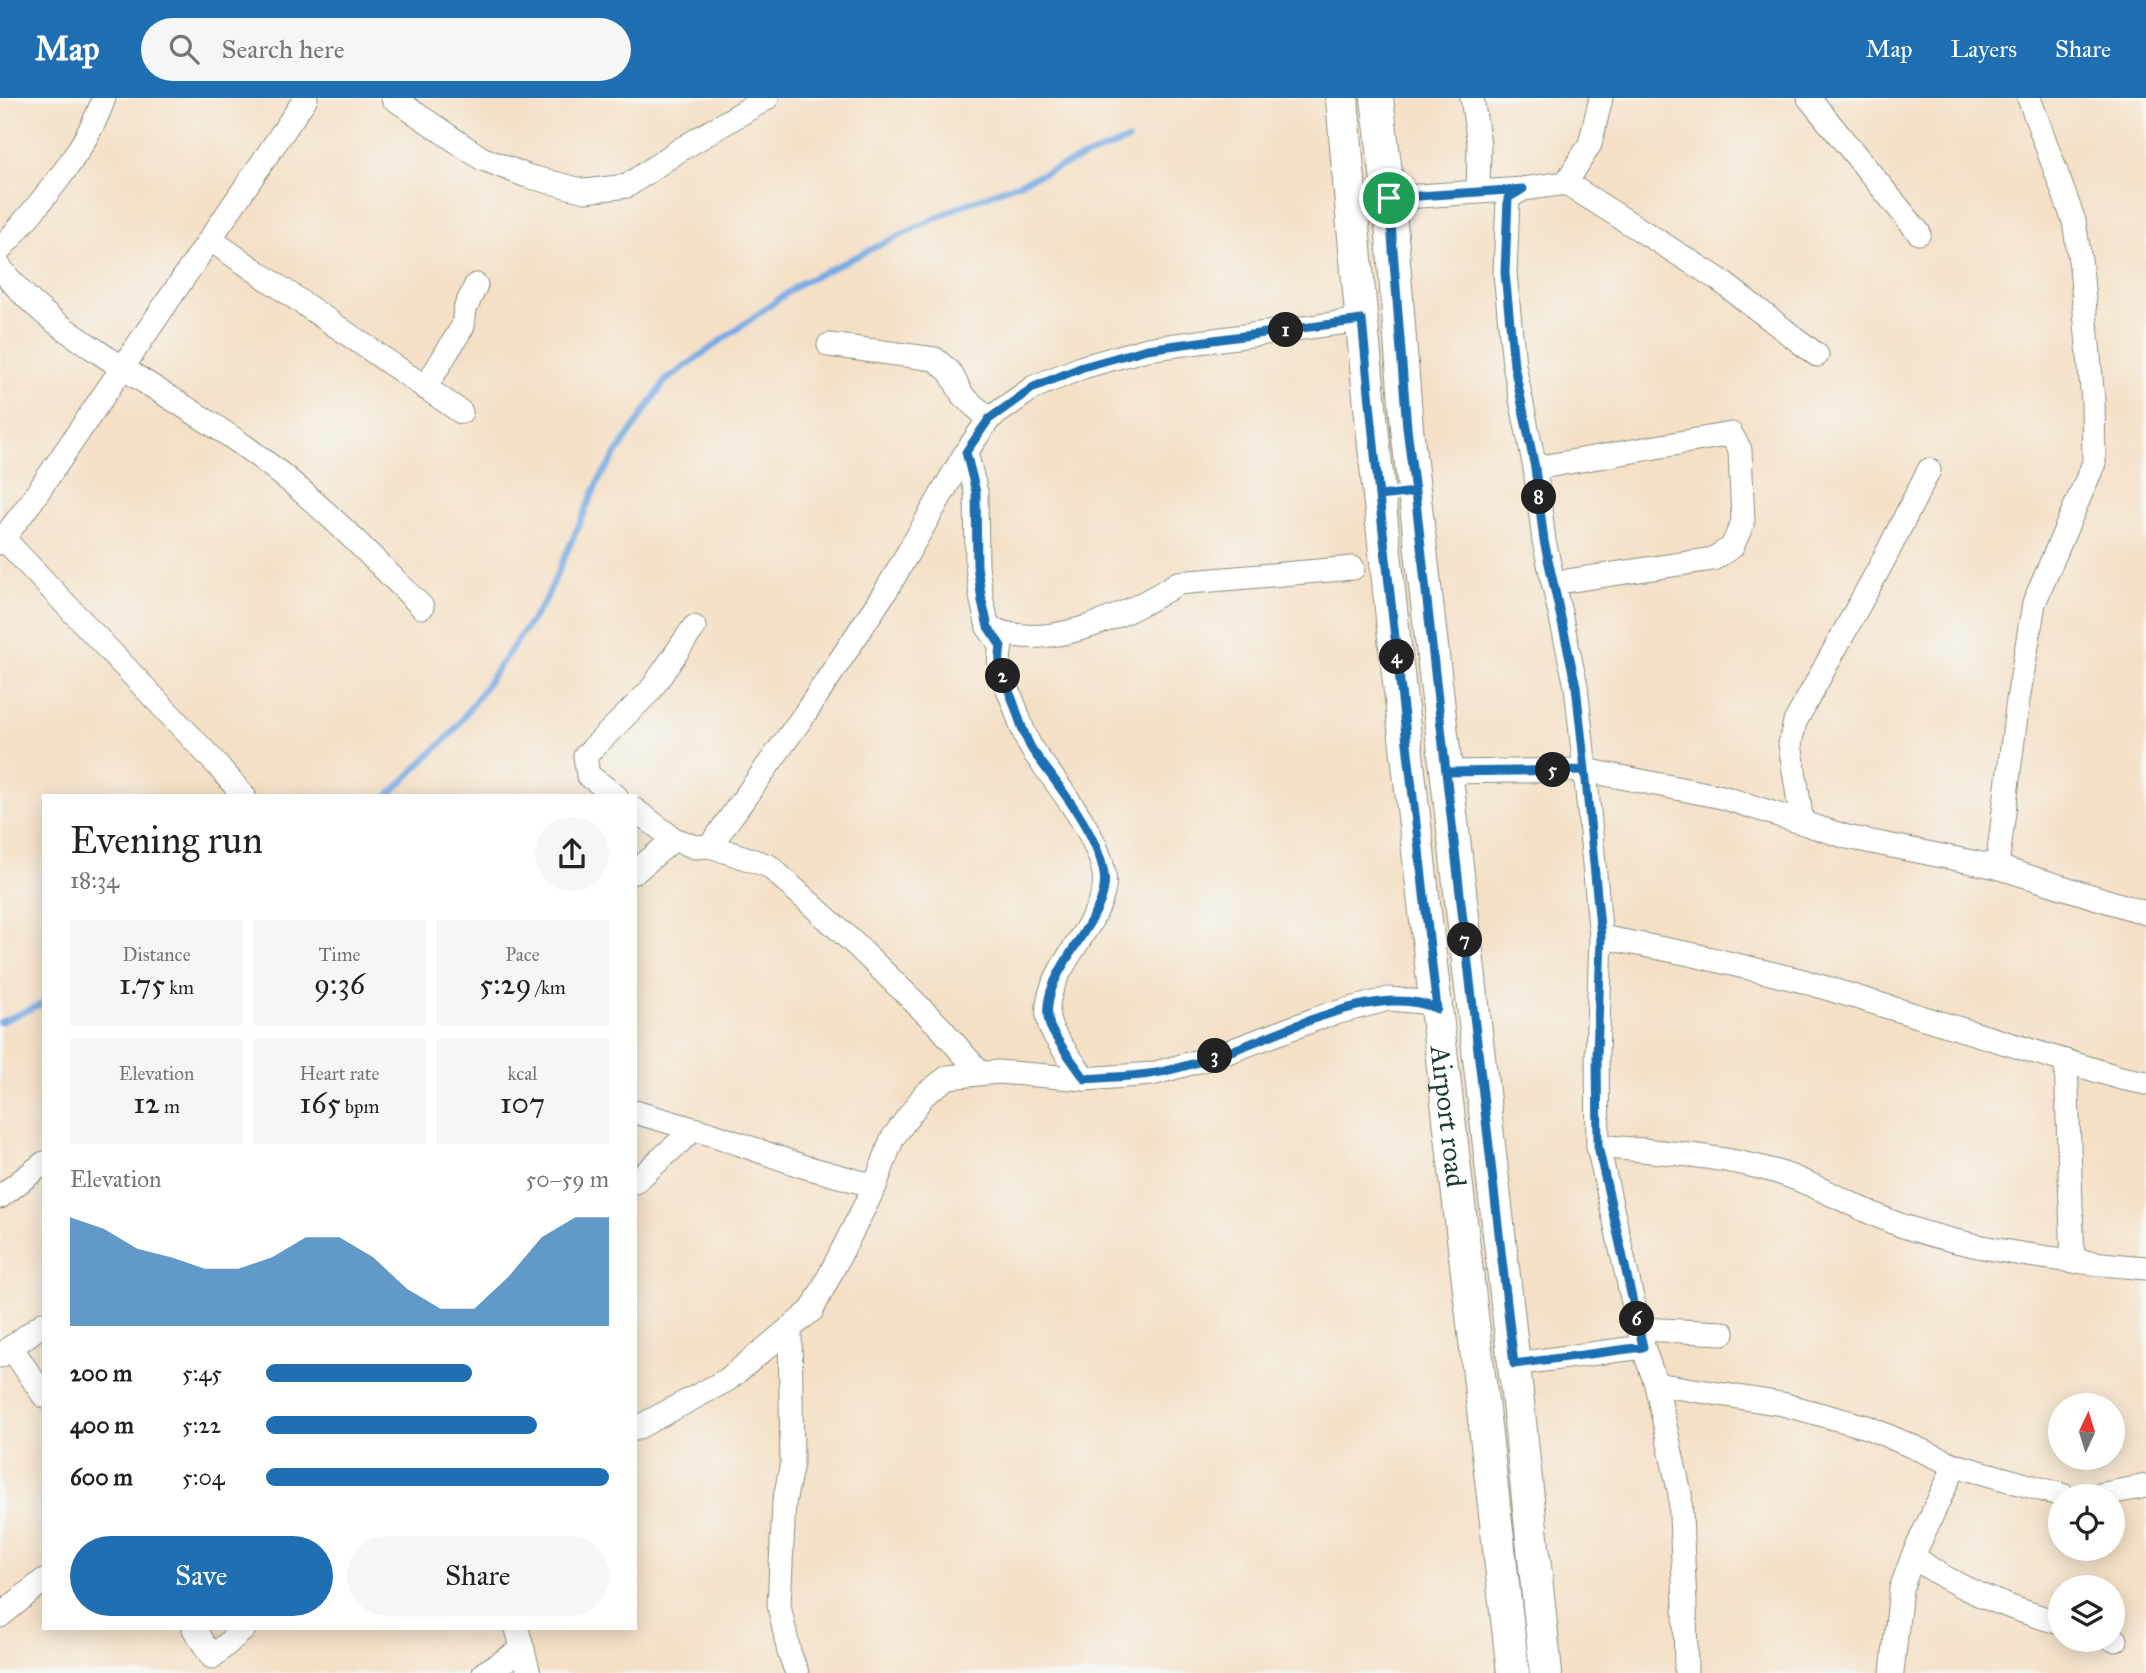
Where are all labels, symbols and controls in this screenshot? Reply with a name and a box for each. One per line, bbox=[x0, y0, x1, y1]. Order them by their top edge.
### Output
search box bbox=[141, 18, 631, 81]
text: Map bbox=[35, 29, 99, 69]
icon: search bbox=[165, 30, 203, 68]
text: Search here bbox=[221, 33, 345, 65]
text: Map bbox=[1866, 34, 1913, 64]
text: Layers bbox=[1951, 34, 2017, 64]
text: Share bbox=[2055, 34, 2111, 64]
pin bbox=[1359, 168, 1419, 228]
icon: arrive bbox=[1370, 179, 1408, 217]
pin: 1 bbox=[1268, 313, 1304, 348]
text: 1 bbox=[1282, 318, 1289, 341]
pin: 8 bbox=[1522, 480, 1556, 514]
text: 8 bbox=[1533, 485, 1544, 508]
pin: 4 bbox=[1380, 640, 1414, 674]
text: 4 bbox=[1391, 645, 1402, 668]
pin: 2 bbox=[986, 658, 1020, 694]
text: 2 bbox=[998, 664, 1007, 687]
pin: 5 bbox=[1536, 752, 1570, 788]
text: 5 bbox=[1548, 758, 1557, 781]
text: Evening run bbox=[70, 817, 263, 863]
button: share bbox=[535, 817, 609, 891]
text: 18:34 bbox=[70, 866, 119, 894]
pin: 7 bbox=[1448, 922, 1482, 958]
text: 7 bbox=[1459, 928, 1470, 951]
text: Distance bbox=[122, 943, 191, 966]
text: Time bbox=[318, 943, 361, 966]
text: Pace bbox=[505, 943, 540, 966]
text: 1.75 bbox=[119, 966, 165, 1002]
text: 9:36 bbox=[314, 966, 365, 1002]
text: 5:29 bbox=[479, 966, 532, 1002]
text: km bbox=[165, 976, 194, 999]
text: /km bbox=[532, 976, 566, 999]
pin: 3 bbox=[1198, 1038, 1232, 1074]
street label: Airport road bbox=[1422, 1043, 1474, 1189]
text: 3 bbox=[1211, 1044, 1218, 1067]
text: Elevation bbox=[119, 1062, 194, 1085]
text: Heart rate bbox=[300, 1062, 379, 1085]
text: kcal bbox=[508, 1062, 537, 1085]
text: 12 bbox=[133, 1085, 160, 1121]
text: 165 bbox=[300, 1085, 341, 1121]
text: 107 bbox=[500, 1085, 545, 1121]
text: m bbox=[160, 1095, 180, 1118]
text: bpm bbox=[341, 1095, 379, 1118]
text: Elevation bbox=[70, 1165, 161, 1193]
text: 50–59 m bbox=[526, 1165, 609, 1193]
pin: 6 bbox=[1620, 1302, 1654, 1336]
text: 6 bbox=[1632, 1307, 1641, 1330]
text: 200 m bbox=[70, 1359, 132, 1387]
text: 5:45 bbox=[182, 1359, 222, 1387]
north arrow bbox=[2048, 1393, 2124, 1470]
map controls bbox=[2048, 1393, 2125, 1652]
text: 400 m bbox=[70, 1411, 134, 1439]
text: 5:22 bbox=[182, 1411, 221, 1439]
text: 600 m bbox=[70, 1463, 133, 1491]
text: 5:04 bbox=[182, 1463, 225, 1491]
button: locate bbox=[2048, 1484, 2125, 1561]
button: Save bbox=[70, 1536, 333, 1616]
button: Share bbox=[347, 1536, 609, 1616]
button: layers bbox=[2048, 1575, 2125, 1652]

